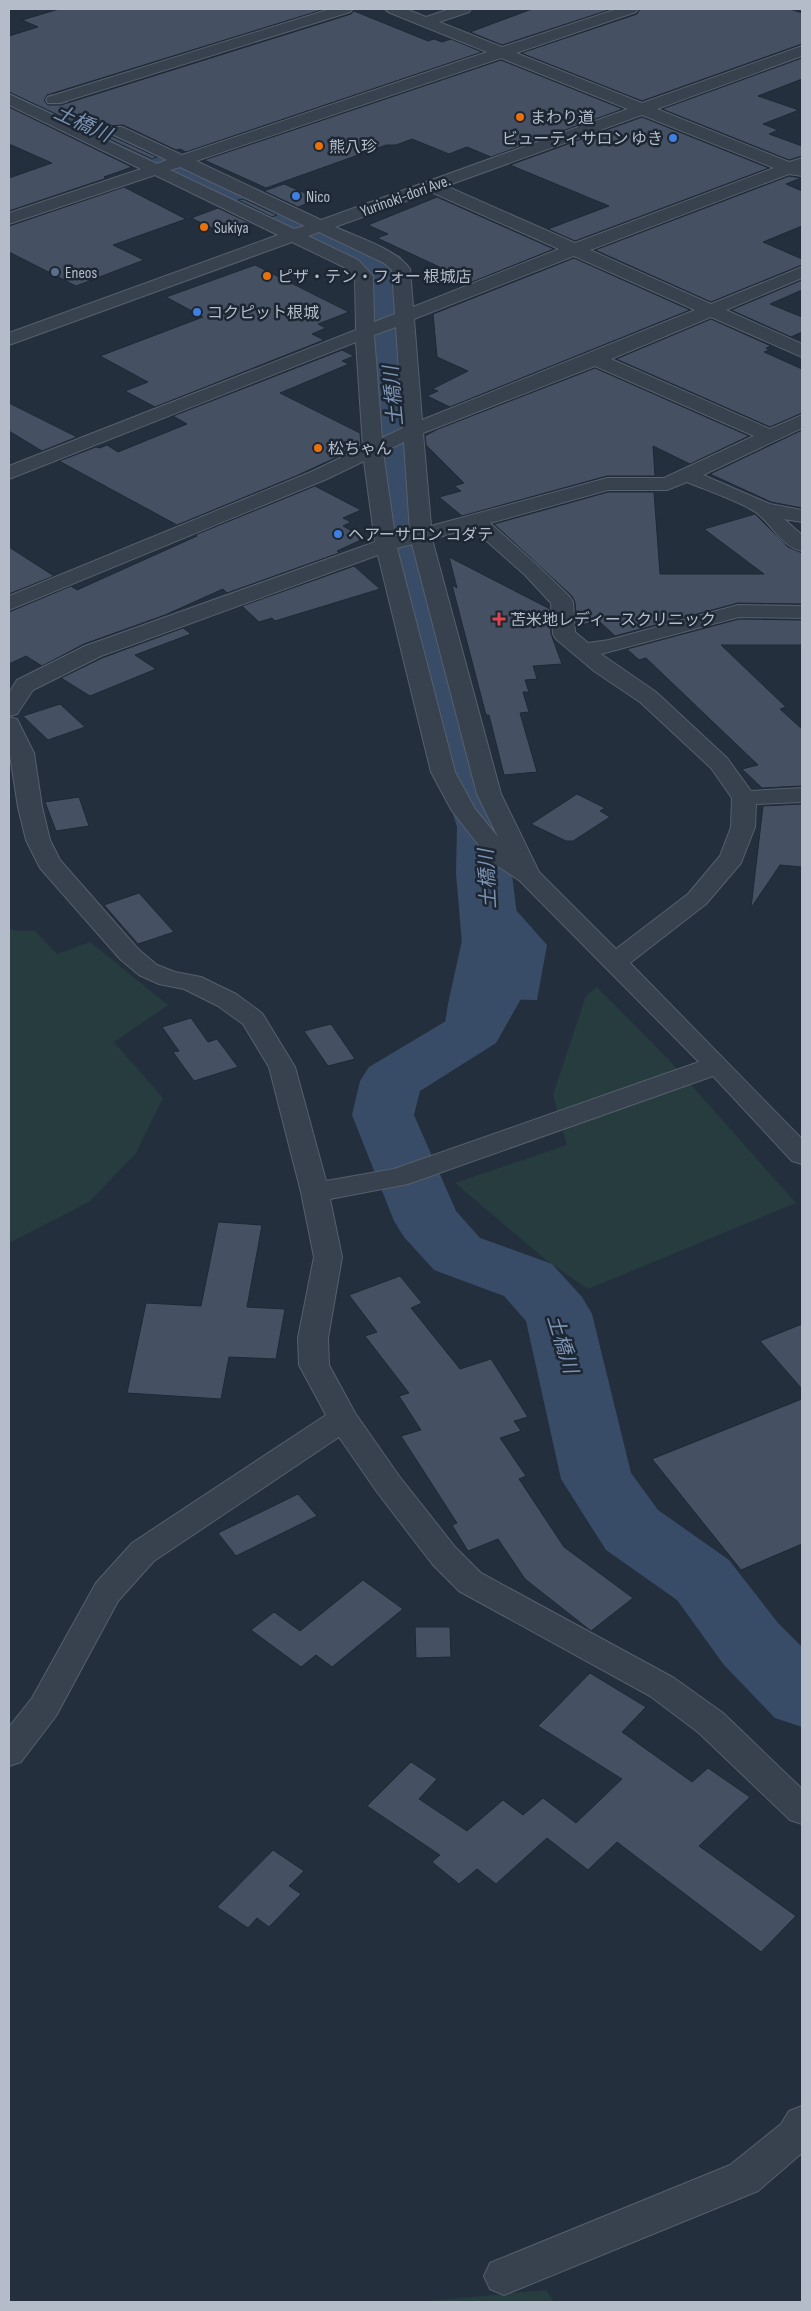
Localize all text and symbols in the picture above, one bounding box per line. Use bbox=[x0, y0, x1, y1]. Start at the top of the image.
water label: 土橋川 bbox=[50, 100, 117, 148]
place label: まわり道 bbox=[530, 109, 594, 128]
marker: まわり道 bbox=[514, 111, 526, 123]
place label: ビューティサロン ゆき bbox=[501, 130, 663, 149]
marker: ビューティサロン ゆき bbox=[667, 132, 679, 144]
place label: 熊八珍 bbox=[329, 138, 377, 157]
marker: 熊八珍 bbox=[313, 140, 325, 152]
street label: Yurinoki-dori Ave. bbox=[358, 171, 453, 221]
place label: Nico bbox=[306, 188, 330, 207]
marker: Nico bbox=[290, 190, 302, 202]
place label: Sukiya bbox=[214, 219, 249, 238]
marker: Sukiya bbox=[198, 221, 210, 233]
place label: Eneos bbox=[65, 264, 98, 283]
marker: Eneos bbox=[49, 266, 61, 278]
place label: ピザ・テン・フォー 根城店 bbox=[277, 268, 472, 287]
marker: ピザ・テン・フォー 根城店 bbox=[261, 270, 273, 282]
place label: コクピット根城 bbox=[207, 304, 319, 323]
marker: コクピット根城 bbox=[191, 306, 203, 318]
water label: 土橋川 bbox=[379, 363, 409, 427]
place label: 松ちゃん bbox=[328, 440, 392, 459]
marker: 松ちゃん bbox=[312, 442, 324, 454]
place label: ヘアーサロン コダテ bbox=[348, 526, 493, 545]
marker: ヘアーサロン コダテ bbox=[332, 528, 344, 540]
place label: 苫米地レディースクリニック bbox=[510, 611, 716, 630]
marker: 苫米地レディースクリニック bbox=[492, 612, 506, 626]
water label: 土橋川 bbox=[474, 846, 502, 910]
water label: 土橋川 bbox=[542, 1312, 583, 1378]

